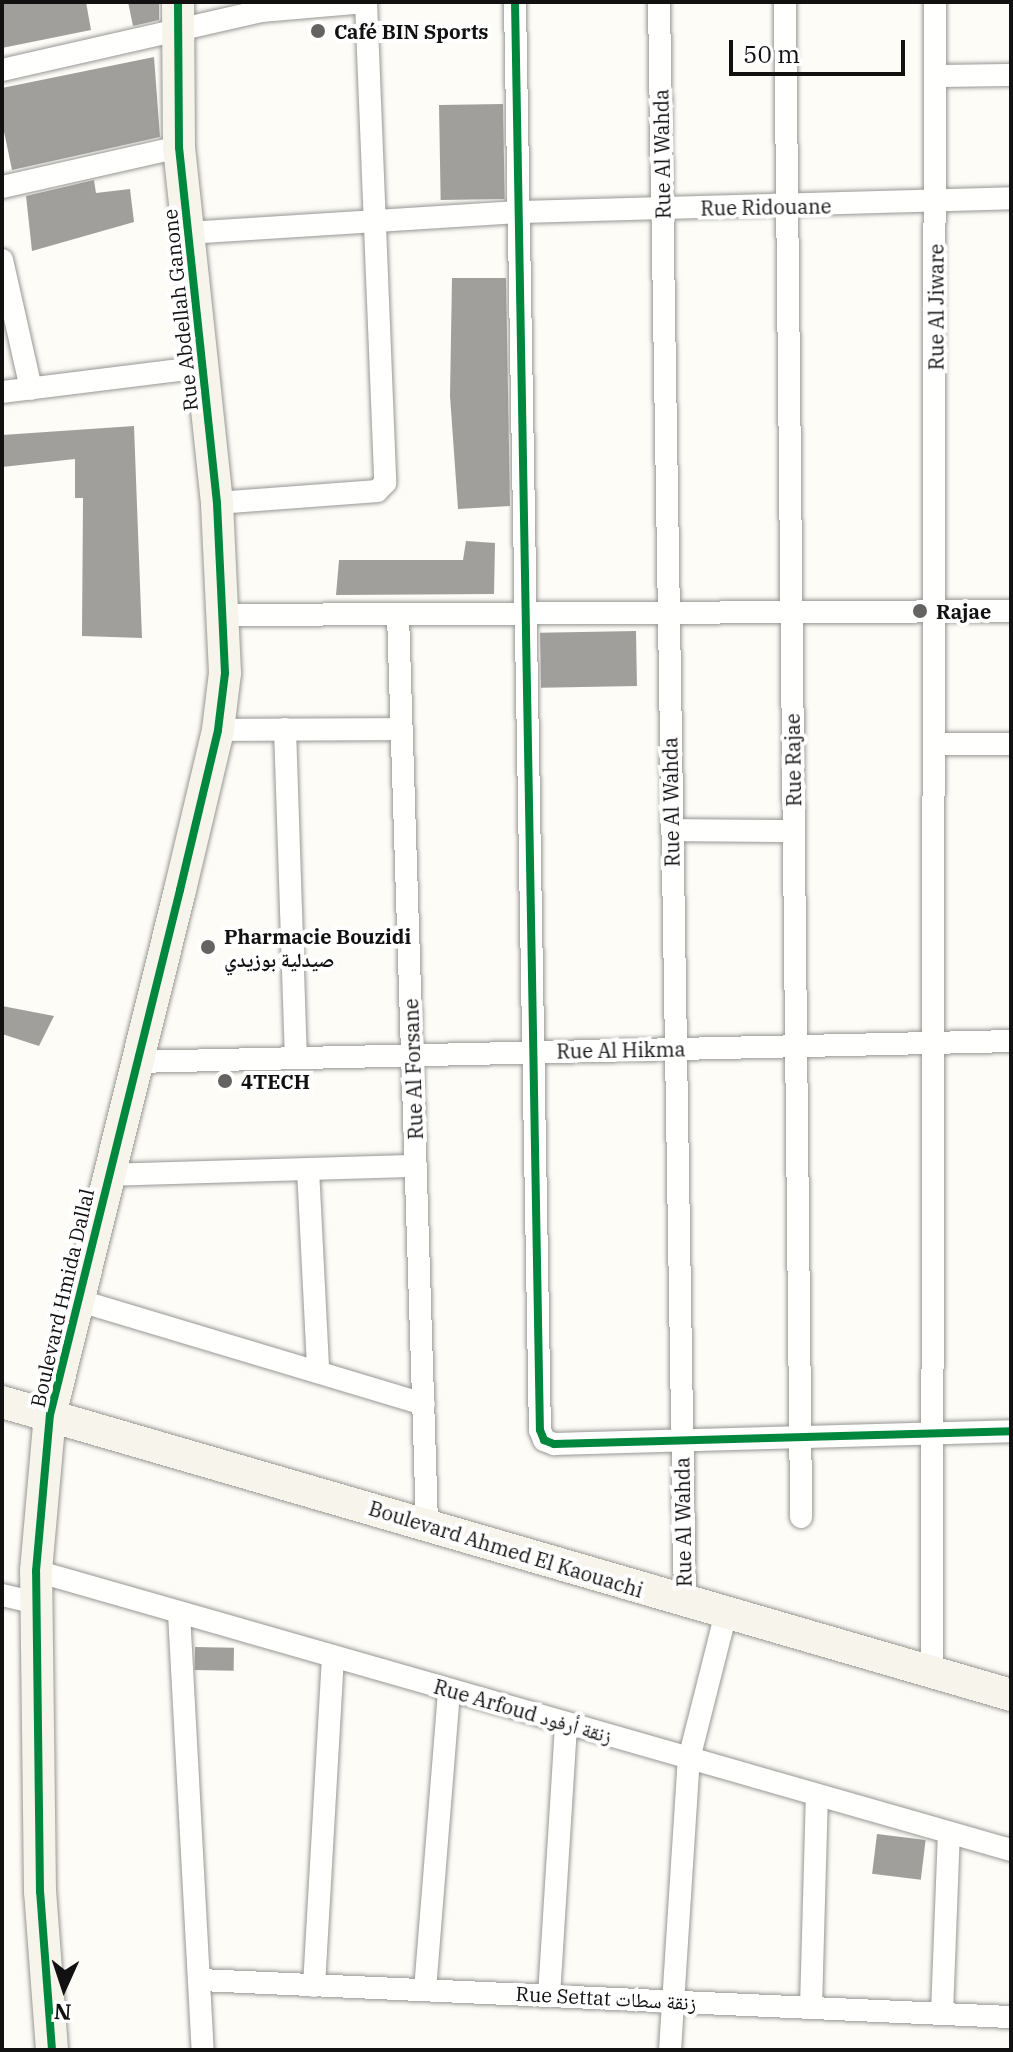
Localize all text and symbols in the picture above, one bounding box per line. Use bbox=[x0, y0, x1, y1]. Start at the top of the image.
place label: Café BIN Sports bbox=[334, 19, 489, 43]
marker: Café BIN Sports bbox=[309, 22, 327, 40]
scale bar bbox=[733, 24, 909, 74]
text: 50 m bbox=[743, 38, 800, 70]
street label: Rue Al Wahda bbox=[649, 89, 675, 219]
street label: Rue Ridouane bbox=[700, 194, 832, 220]
street label: Rue Abdellah Ganone bbox=[157, 208, 203, 412]
street label: Rue Al Jiware bbox=[924, 244, 948, 370]
place label: Rajae bbox=[936, 599, 991, 623]
marker: Rajae bbox=[911, 602, 929, 620]
street label: Rue Rajae bbox=[780, 713, 806, 807]
street label: Rue Al Wahda bbox=[658, 737, 684, 867]
place label: Pharmacie Bouzidi صيدلية بوزيدي bbox=[224, 924, 411, 971]
marker: Pharmacie Bouzidi صيدلية بوزيدي bbox=[199, 938, 217, 956]
street label: Rue Al Forsane bbox=[399, 998, 427, 1140]
street label: Rue Al Hikma bbox=[556, 1037, 686, 1063]
place label: 4TECH bbox=[241, 1069, 310, 1093]
marker: 4TECH bbox=[216, 1072, 234, 1090]
street label: Boulevard Hmida Dallal bbox=[25, 1186, 99, 1410]
street label: Rue Al Wahda bbox=[670, 1457, 696, 1587]
street label: Boulevard Ahmed El Kaouachi bbox=[366, 1496, 646, 1602]
street label: Rue Arfoud زنقة أرفود bbox=[431, 1674, 615, 1748]
north arrow bbox=[24, 1948, 104, 2028]
street label: Rue Settat زنقة سطات bbox=[515, 1981, 697, 2015]
text: N bbox=[53, 1998, 72, 2027]

